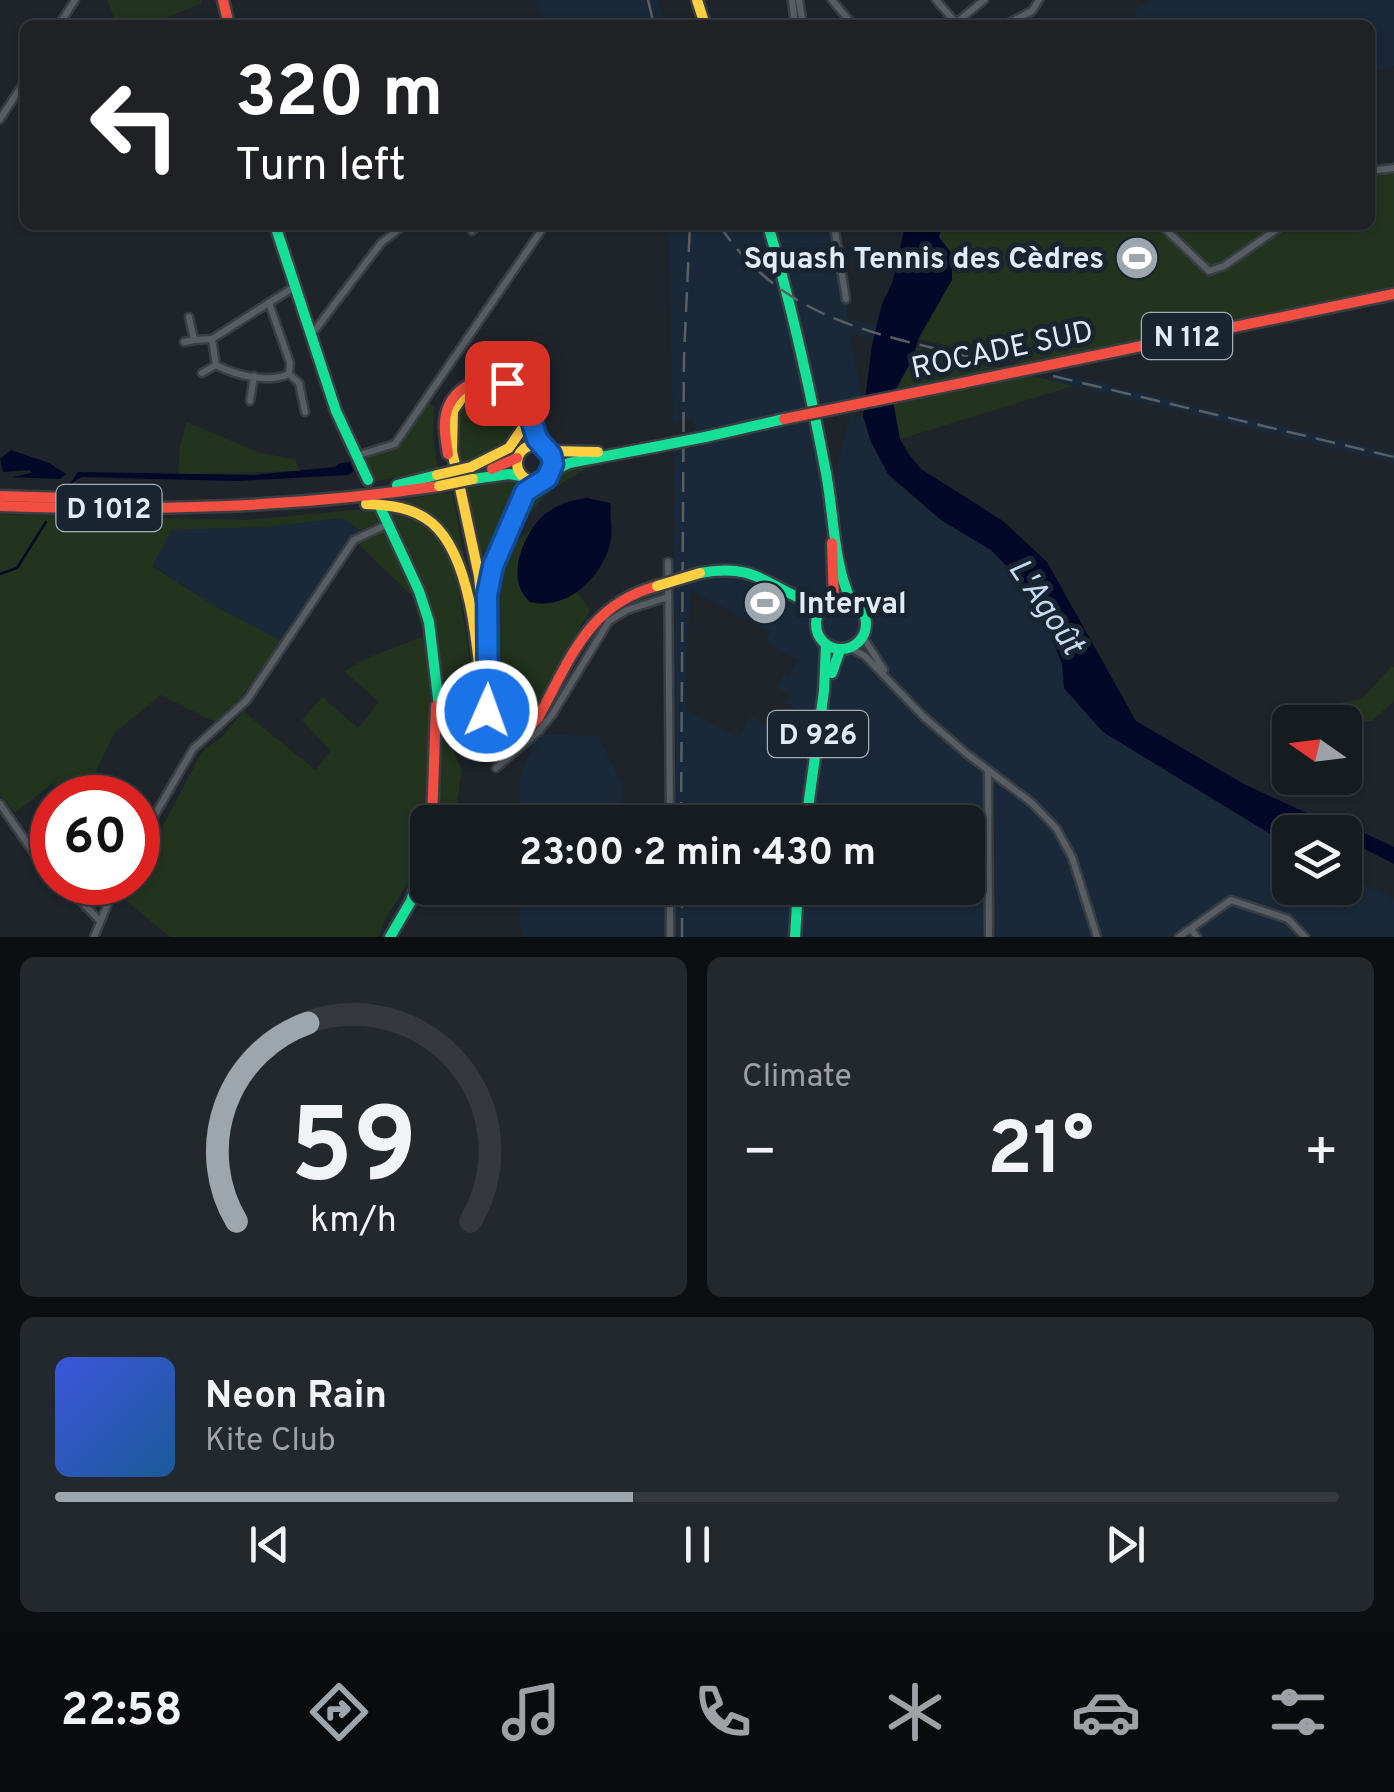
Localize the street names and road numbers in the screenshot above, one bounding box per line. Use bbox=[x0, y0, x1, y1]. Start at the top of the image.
road number: N 112 bbox=[1142, 313, 1232, 359]
street label: ROCADE SUD bbox=[908, 314, 1097, 389]
road number: D 1012 bbox=[56, 485, 162, 531]
road number: D 926 bbox=[768, 711, 868, 757]

